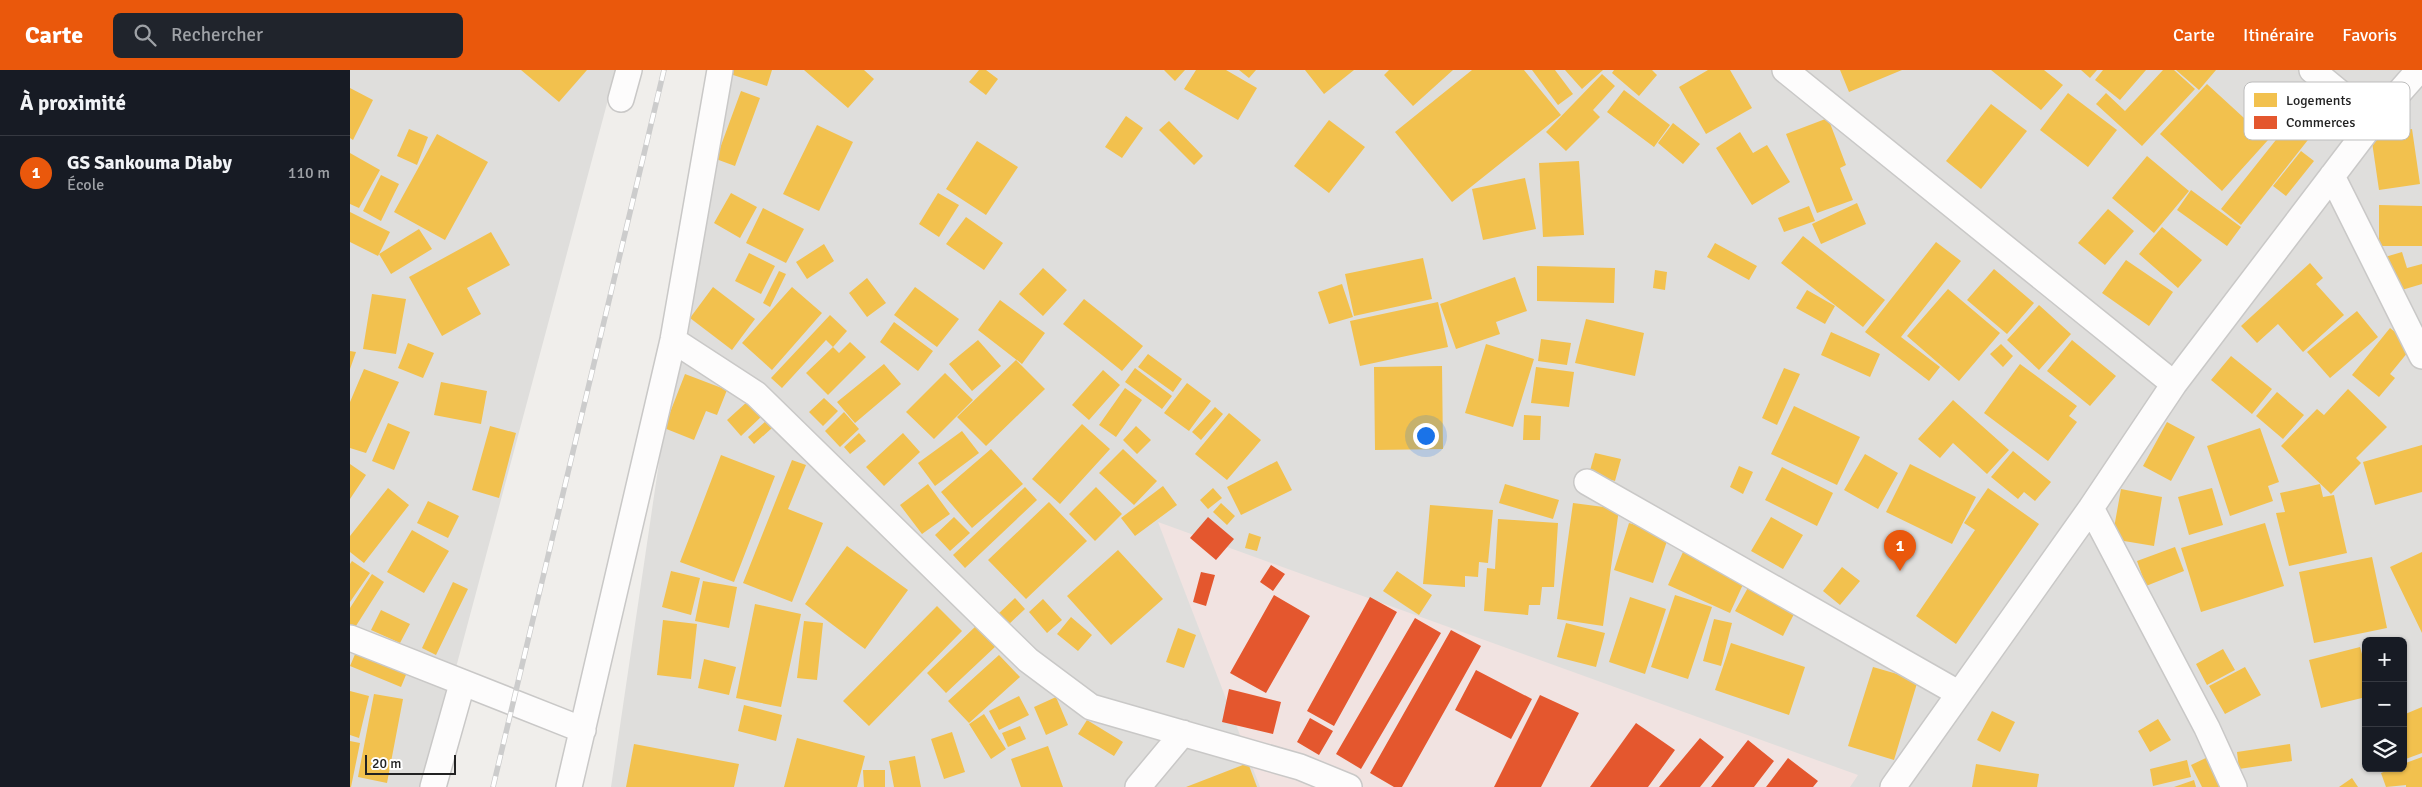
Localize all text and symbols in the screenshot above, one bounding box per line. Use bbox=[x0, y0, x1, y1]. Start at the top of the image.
search box bbox=[113, 13, 463, 58]
text: Carte bbox=[25, 20, 83, 50]
icon: search bbox=[131, 21, 159, 49]
text: Rechercher bbox=[171, 23, 263, 47]
text: Carte bbox=[2173, 24, 2215, 46]
text: Itinéraire bbox=[2243, 24, 2314, 46]
text: Favoris bbox=[2342, 24, 2397, 46]
legend bbox=[2244, 82, 2410, 140]
text: À proximité bbox=[20, 90, 126, 116]
text: Logements bbox=[2286, 92, 2351, 109]
text: Commerces bbox=[2286, 114, 2356, 131]
text: GS Sankouma Diaby bbox=[67, 151, 232, 175]
text: 1 bbox=[32, 163, 40, 183]
text: 110 m bbox=[288, 163, 330, 183]
text: École bbox=[67, 175, 104, 195]
your location bbox=[1413, 423, 1439, 449]
pin: 1 bbox=[1884, 530, 1916, 571]
map controls bbox=[2362, 637, 2407, 772]
button: + bbox=[2362, 637, 2407, 682]
button: − bbox=[2362, 682, 2407, 727]
button: layers bbox=[2362, 727, 2407, 772]
scale bar bbox=[365, 752, 456, 775]
text: 20 m bbox=[372, 755, 401, 772]

